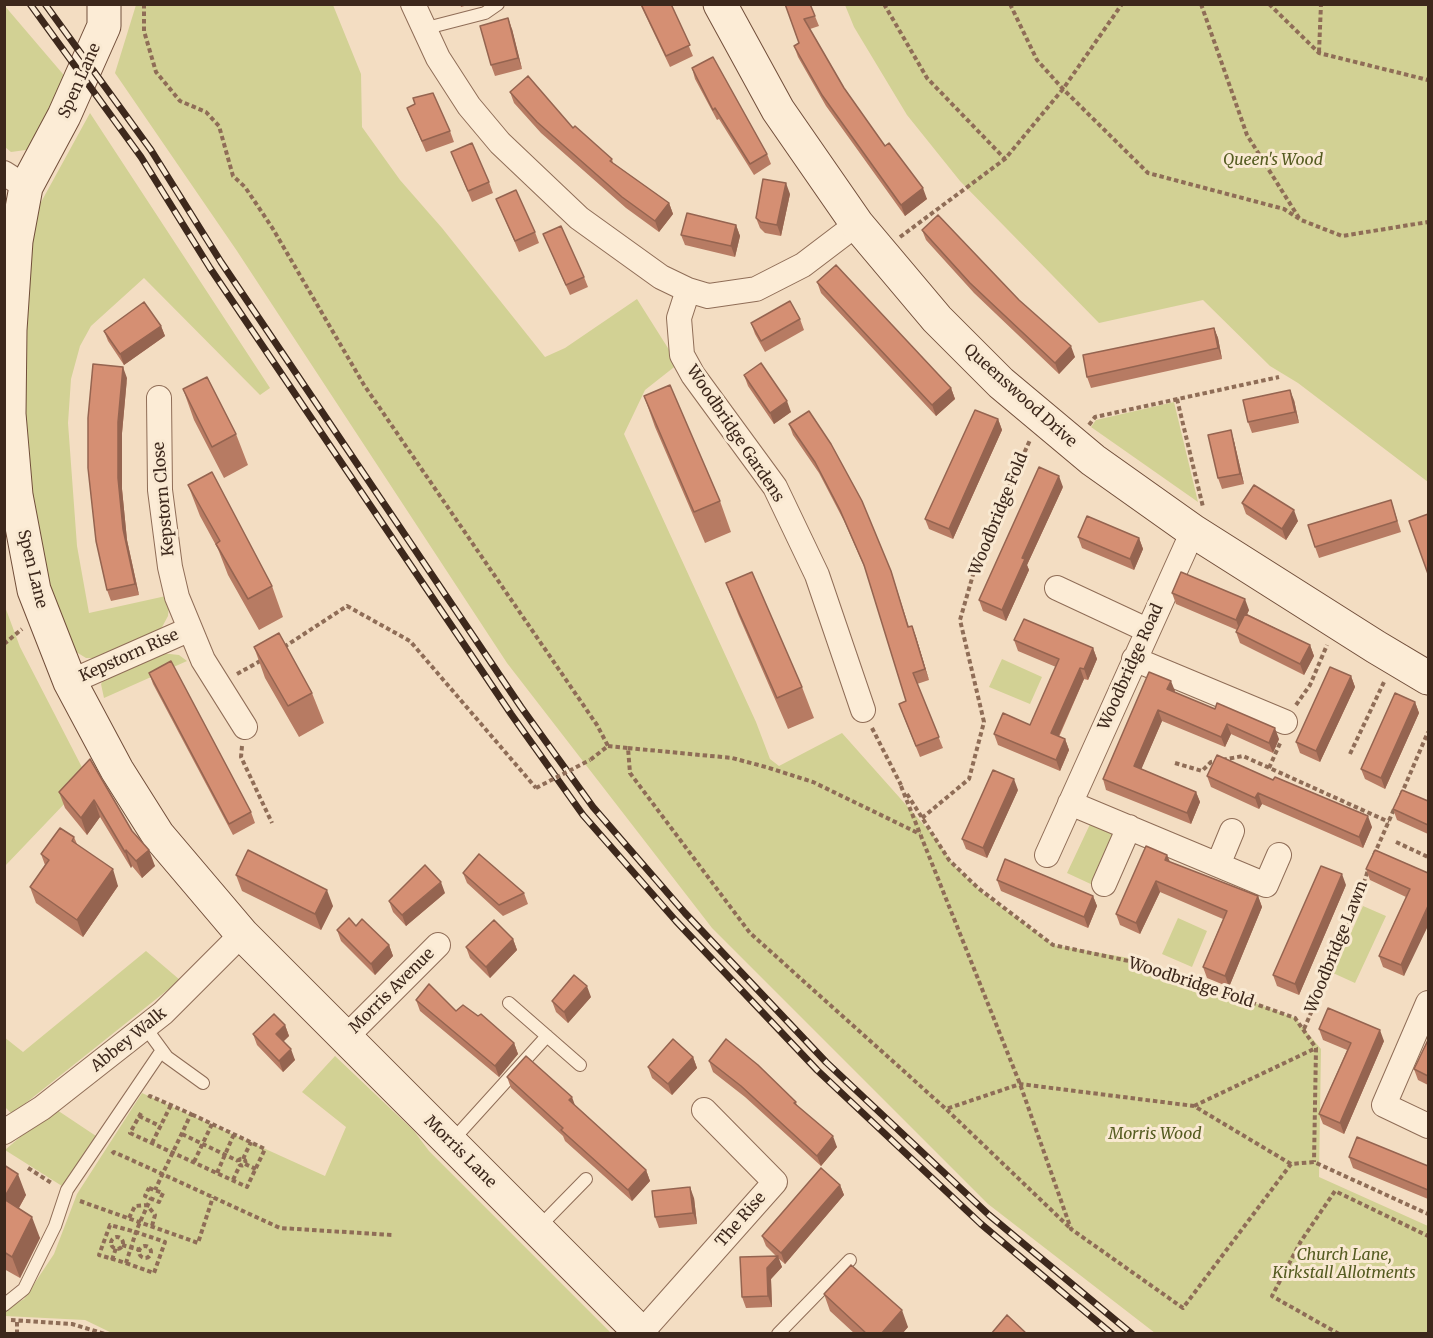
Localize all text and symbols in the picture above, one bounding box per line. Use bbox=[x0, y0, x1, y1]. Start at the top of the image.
street label: Spen Lane bbox=[55, 40, 105, 122]
park label: Queen's Wood bbox=[1223, 150, 1323, 170]
street label: Queenswood Drive bbox=[960, 340, 1080, 452]
street label: Woodbridge Gardens bbox=[682, 362, 788, 506]
street label: Kepstorn Close bbox=[149, 441, 179, 557]
street label: Woodbridge Fold bbox=[966, 450, 1032, 578]
street label: Spen Lane bbox=[13, 528, 51, 610]
street label: Woodbridge Road bbox=[1095, 601, 1167, 733]
street label: Kepstorn Rise bbox=[76, 626, 182, 686]
street label: Woodbridge Lawn bbox=[1302, 878, 1372, 1016]
street label: Morris Avenue bbox=[345, 944, 439, 1038]
street label: Woodbridge Fold bbox=[1126, 954, 1256, 1012]
street label: Abbey Walk bbox=[87, 1004, 171, 1076]
street label: Morris Lane bbox=[420, 1112, 500, 1192]
park label: Morris Wood bbox=[1108, 1124, 1202, 1144]
street label: The Rise bbox=[712, 1189, 770, 1251]
park label: Church Lane, Kirkstall Allotments bbox=[1272, 1245, 1416, 1283]

